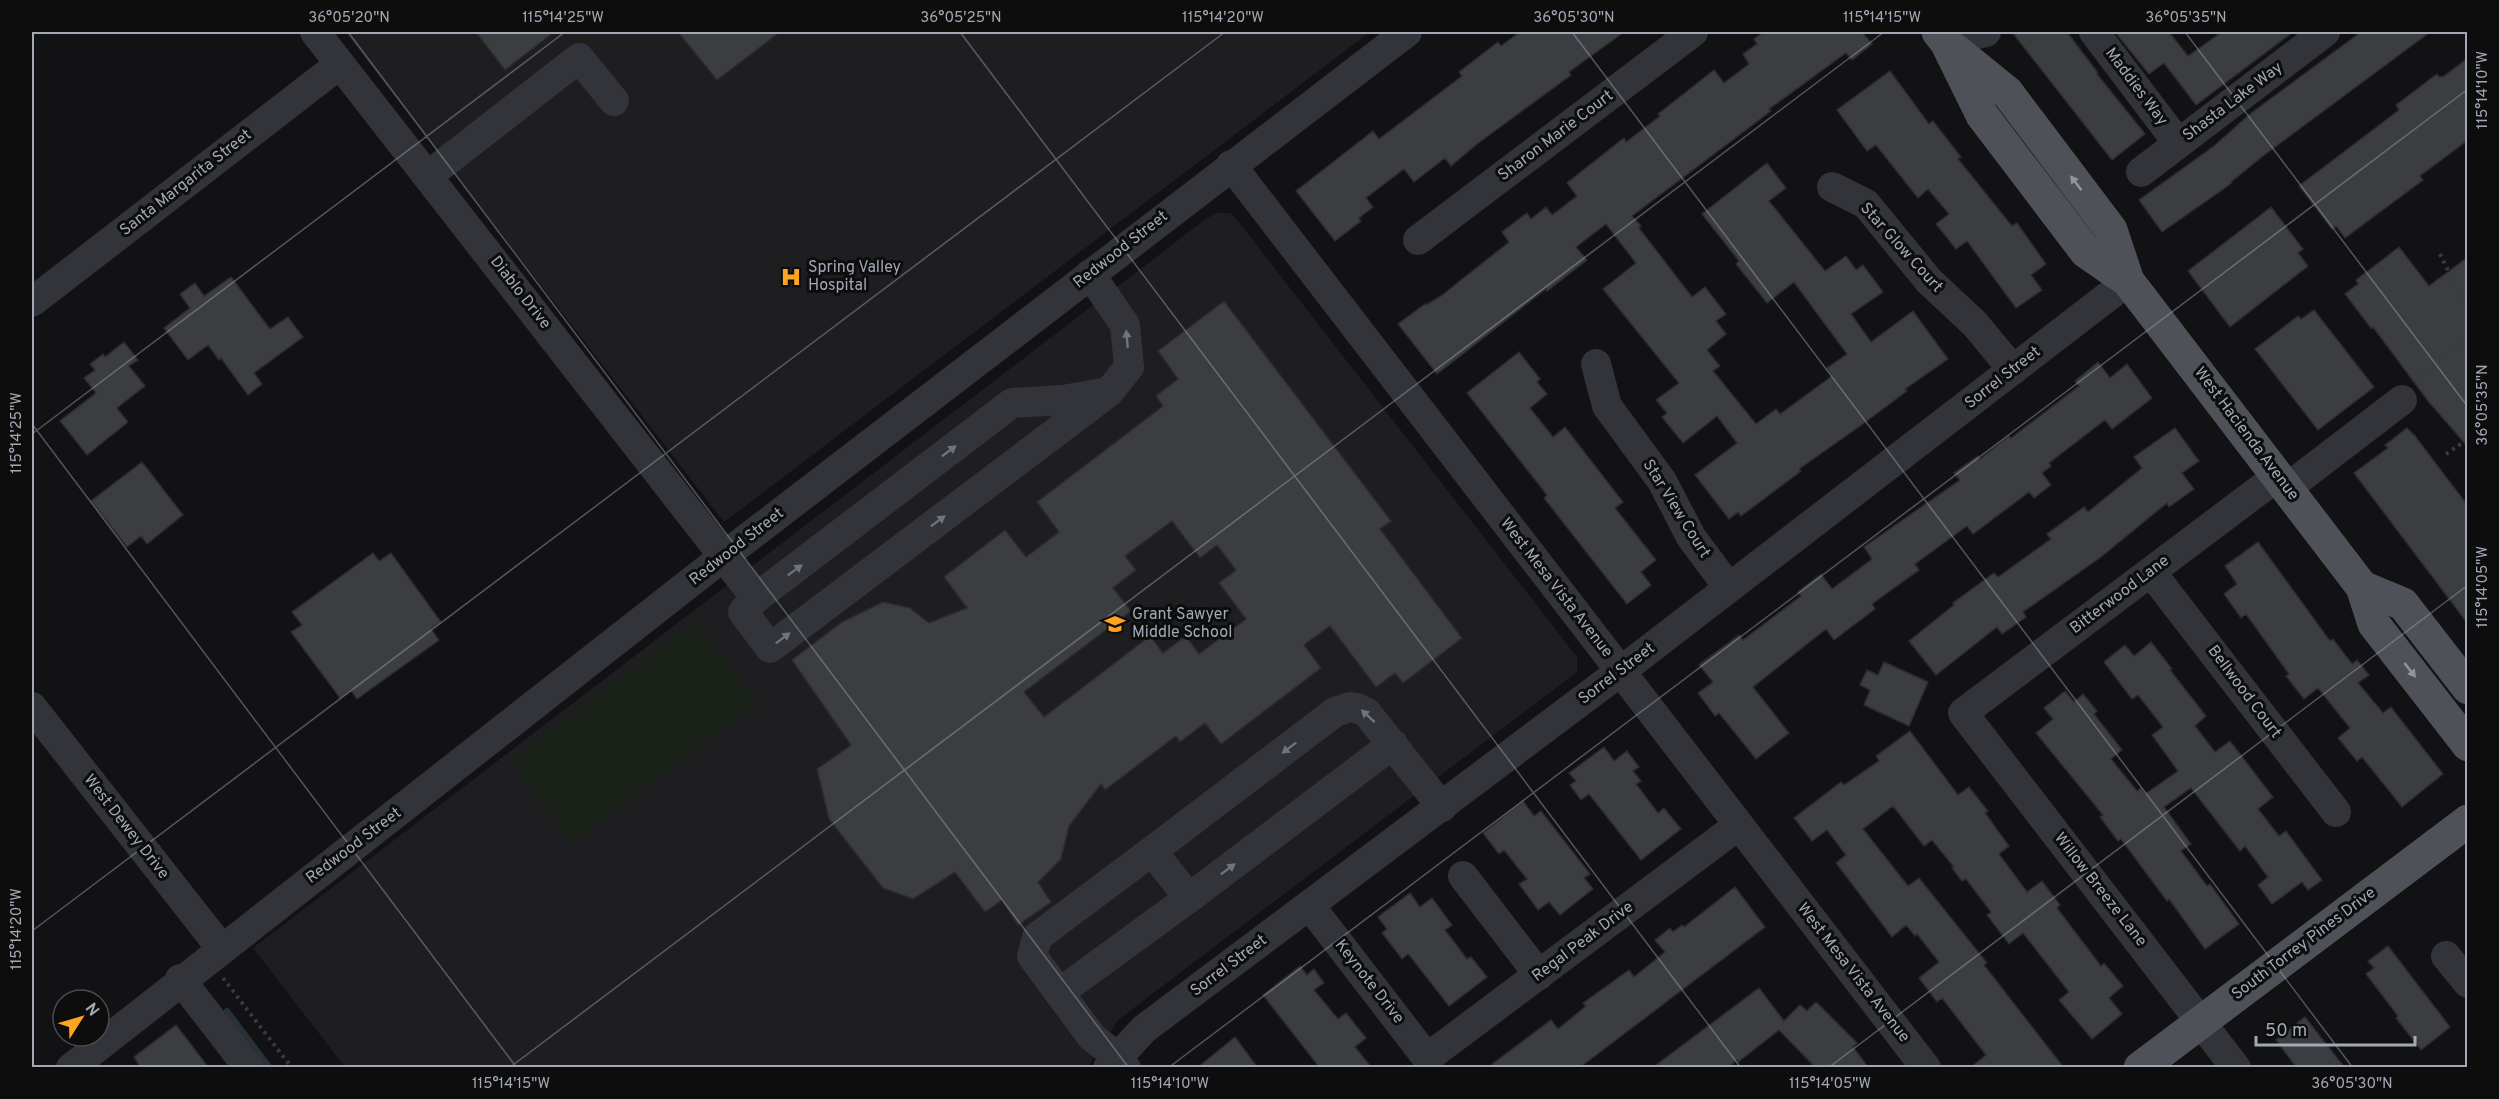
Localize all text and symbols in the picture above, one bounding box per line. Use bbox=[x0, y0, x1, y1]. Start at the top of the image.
text: 36°05'20"N bbox=[308, 9, 390, 28]
text: 115°14'25"W bbox=[522, 9, 604, 28]
text: 36°05'25"N bbox=[920, 9, 1002, 28]
text: 115°14'20"W bbox=[1182, 9, 1264, 28]
text: 36°05'30"N bbox=[1533, 9, 1615, 28]
text: 115°14'15"W bbox=[1843, 9, 1921, 28]
text: 36°05'35"N bbox=[2145, 9, 2227, 28]
street label: Maddies Way bbox=[2100, 44, 2172, 130]
text: 115°14'10"W bbox=[2474, 51, 2493, 129]
street label: Shasta Lake Way bbox=[2179, 58, 2287, 146]
street label: Sharon Marie Court bbox=[1494, 86, 1618, 186]
street label: Santa Margarita Street bbox=[116, 125, 256, 241]
one-way arrow bbox=[2070, 176, 2082, 191]
street label: Star Glow Court bbox=[1855, 199, 1947, 297]
street label: Redwood Street bbox=[1070, 207, 1172, 293]
street label: Diablo Drive bbox=[485, 252, 555, 334]
place label: Spring Valley Hospital bbox=[808, 258, 901, 296]
hospital icon: Spring Valley Hospital bbox=[779, 265, 803, 289]
one-way arrow bbox=[1122, 329, 1132, 348]
street label: Sorrel Street bbox=[1961, 342, 2045, 414]
street label: West Hacienda Avenue bbox=[2189, 363, 2303, 505]
text: 36°05'35"N bbox=[2474, 364, 2493, 446]
text: 115°14'25"W bbox=[8, 392, 27, 474]
one-way arrow bbox=[942, 446, 957, 458]
street label: Star View Court bbox=[1638, 456, 1714, 562]
street label: Redwood Street bbox=[686, 504, 788, 590]
street label: West Mesa Vista Avenue bbox=[1495, 514, 1617, 662]
one-way arrow bbox=[931, 515, 946, 527]
text: 115°14'05"W bbox=[2474, 546, 2493, 628]
street label: Bitterwood Lane bbox=[2066, 551, 2174, 639]
one-way arrow bbox=[786, 564, 802, 576]
place label: Grant Sawyer Middle School bbox=[1132, 605, 1232, 643]
school or university icon: Grant Sawyer Middle School bbox=[1103, 612, 1127, 636]
one-way arrow bbox=[774, 632, 790, 644]
street label: Sorrel Street bbox=[1575, 639, 1659, 709]
street label: Bellwood Court bbox=[2203, 642, 2285, 742]
one-way arrow bbox=[2403, 663, 2415, 678]
one-way arrow bbox=[1361, 709, 1376, 723]
one-way arrow bbox=[1281, 741, 1297, 754]
street label: West Dewey Drive bbox=[79, 771, 173, 883]
street label: Redwood Street bbox=[302, 804, 406, 888]
street label: Willow Breeze Lane bbox=[2049, 829, 2151, 951]
one-way arrow bbox=[1220, 864, 1235, 876]
street label: South Torrey Pines Drive bbox=[2228, 883, 2380, 1005]
text: 115°14'20"W bbox=[8, 888, 27, 970]
street label: Regal Peak Drive bbox=[1528, 897, 1638, 987]
street label: West Mesa Vista Avenue bbox=[1792, 899, 1914, 1047]
street label: Sorrel Street bbox=[1187, 931, 1271, 1001]
street label: Keynote Drive bbox=[1330, 936, 1408, 1028]
north arrow bbox=[51, 988, 111, 1048]
text: N bbox=[80, 1000, 103, 1021]
scale bar bbox=[2256, 1009, 2415, 1047]
text: 50 m bbox=[2265, 1020, 2307, 1043]
text: 115°14'15"W bbox=[472, 1075, 550, 1094]
text: 115°14'10"W bbox=[1131, 1075, 1209, 1094]
text: 115°14'05"W bbox=[1789, 1075, 1871, 1094]
text: 36°05'30"N bbox=[2311, 1075, 2393, 1094]

